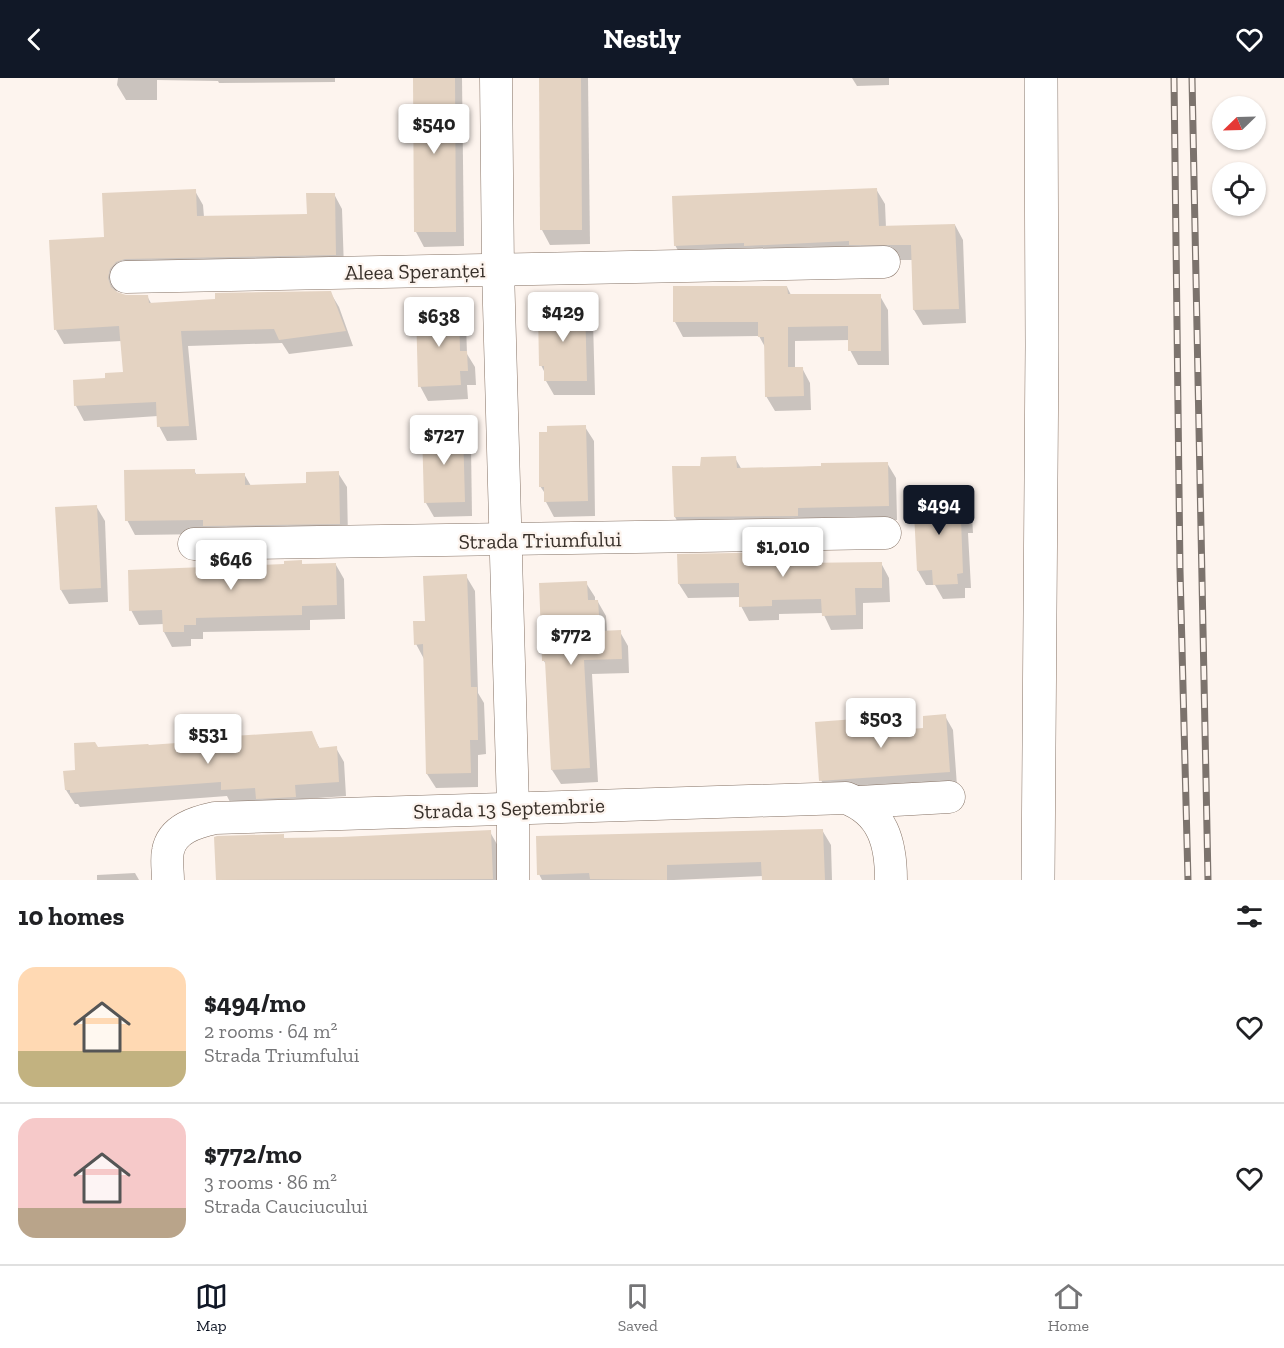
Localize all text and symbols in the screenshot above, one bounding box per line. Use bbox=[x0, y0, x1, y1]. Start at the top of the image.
icon: back bbox=[18, 23, 51, 56]
text: Nestly bbox=[603, 23, 681, 55]
icon: heart bbox=[1233, 23, 1266, 56]
north arrow bbox=[1212, 96, 1266, 150]
map controls bbox=[1212, 96, 1266, 216]
pin: $540 bbox=[398, 104, 470, 155]
text: $540 bbox=[412, 111, 456, 135]
button: locate bbox=[1212, 162, 1266, 216]
street label: Aleea Speranței bbox=[344, 257, 486, 285]
pin: $429 bbox=[527, 292, 599, 343]
pin: $638 bbox=[403, 297, 475, 348]
text: $429 bbox=[542, 299, 584, 323]
text: $638 bbox=[418, 304, 460, 328]
pin: $727 bbox=[408, 415, 480, 466]
text: $727 bbox=[424, 422, 464, 446]
pin: $494 bbox=[903, 485, 975, 536]
text: $494 bbox=[917, 492, 961, 516]
street label: Strada Triumfului bbox=[458, 526, 622, 554]
pin: $1,010 bbox=[734, 527, 832, 578]
text: $1,010 bbox=[756, 534, 810, 558]
pin: $646 bbox=[195, 540, 267, 591]
text: $646 bbox=[210, 547, 252, 571]
pin: $772 bbox=[535, 615, 607, 666]
text: $772 bbox=[551, 622, 591, 646]
pin: $503 bbox=[845, 698, 917, 749]
text: $503 bbox=[860, 705, 902, 729]
pin: $531 bbox=[172, 714, 244, 765]
text: $531 bbox=[189, 721, 228, 745]
street label: Strada 13 Septembrie bbox=[413, 792, 605, 824]
text: 10 homes bbox=[18, 900, 124, 932]
icon: filters bbox=[1233, 900, 1266, 933]
text: $494/mo bbox=[204, 987, 306, 1019]
icon: home bbox=[66, 991, 138, 1063]
icon: heart bbox=[1233, 1011, 1266, 1044]
text: 2 rooms · 64 m² bbox=[204, 1019, 337, 1043]
text: Strada Triumfului bbox=[204, 1043, 359, 1067]
text: $772/mo bbox=[204, 1138, 302, 1170]
icon: home bbox=[66, 1142, 138, 1214]
icon: heart bbox=[1233, 1162, 1266, 1195]
text: 3 rooms · 86 m² bbox=[204, 1170, 337, 1194]
text: Strada Cauciucului bbox=[204, 1194, 368, 1218]
tab: Map bbox=[195, 1280, 228, 1335]
tab: Saved bbox=[618, 1280, 658, 1335]
tab: Home bbox=[1048, 1280, 1089, 1335]

